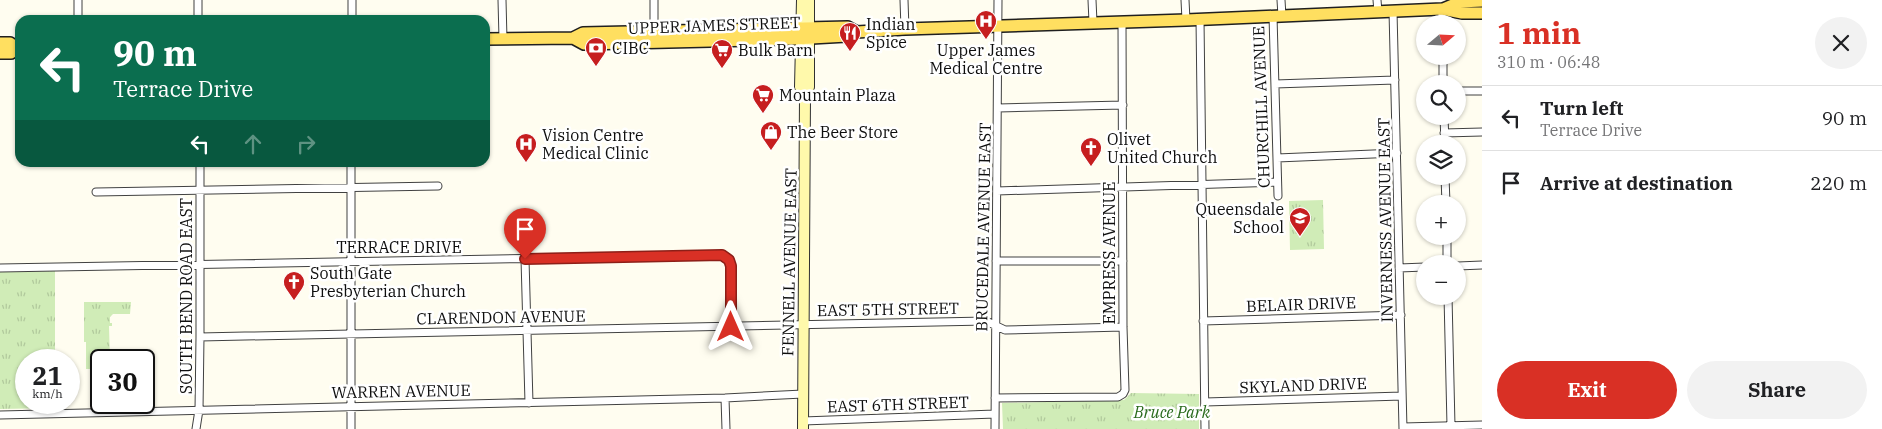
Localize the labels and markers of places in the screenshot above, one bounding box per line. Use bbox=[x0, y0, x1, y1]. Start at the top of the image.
hospital icon: Upper James Medical Centre bbox=[974, 9, 998, 40]
place label: Indian Spice bbox=[866, 14, 916, 52]
restaurant icon: Indian Spice bbox=[838, 21, 862, 52]
bank icon: CIBC bbox=[584, 36, 608, 67]
place label: CIBC bbox=[612, 38, 649, 58]
supermarket icon: Bulk Barn bbox=[710, 38, 734, 69]
place label: Bulk Barn bbox=[738, 40, 813, 60]
place label: Upper James Medical Centre bbox=[929, 40, 1043, 78]
supermarket icon: Mountain Plaza bbox=[751, 83, 775, 114]
place label: Mountain Plaza bbox=[779, 85, 896, 105]
shop icon: The Beer Store bbox=[759, 120, 783, 151]
place label: The Beer Store bbox=[787, 122, 898, 142]
place label: Vision Centre Medical Clinic bbox=[542, 125, 649, 163]
place label: Olivet United Church bbox=[1107, 129, 1217, 167]
hospital icon: Vision Centre Medical Clinic bbox=[514, 132, 538, 163]
church icon: Olivet United Church bbox=[1079, 136, 1103, 167]
place label: Queensdale School bbox=[1196, 199, 1284, 237]
school or university icon: Queensdale School bbox=[1288, 206, 1312, 237]
pin bbox=[504, 208, 546, 259]
place label: South Gate Presbyterian Church bbox=[310, 263, 466, 301]
church icon: South Gate Presbyterian Church bbox=[282, 270, 306, 301]

